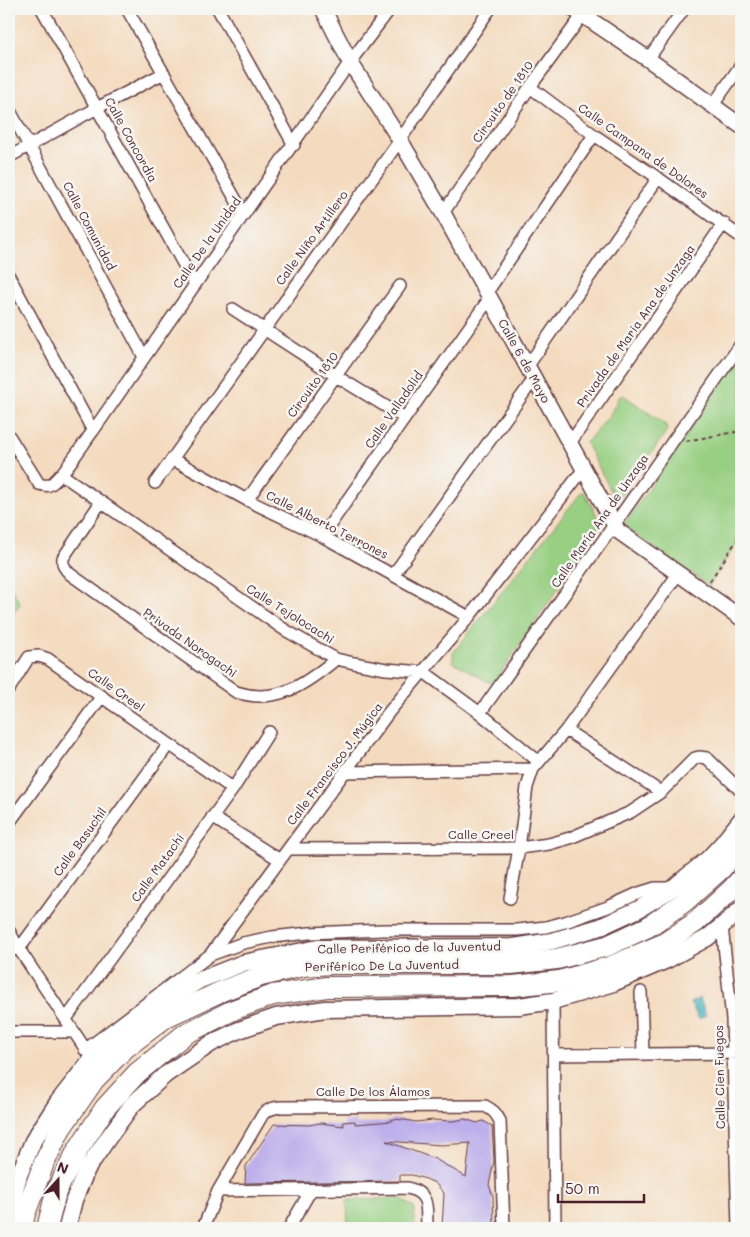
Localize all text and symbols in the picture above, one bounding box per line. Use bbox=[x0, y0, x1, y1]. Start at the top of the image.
street label: Circuito de 1810 bbox=[468, 57, 537, 145]
street label: Calle Concordia bbox=[102, 94, 162, 185]
street label: Calle Campana de Dolores bbox=[575, 99, 712, 201]
street label: Calle Comunidad bbox=[60, 178, 120, 273]
street label: Calle Niño Artillero bbox=[271, 187, 351, 288]
street label: Calle De la Unidad bbox=[169, 193, 244, 291]
street label: Privada de María Ana de Unzaga bbox=[573, 241, 698, 410]
street label: Calle 6 de Mayo bbox=[495, 316, 555, 405]
street label: Circuito 1810 bbox=[283, 348, 342, 420]
street label: Calle Valladolid bbox=[361, 367, 426, 451]
street label: Calle María Ana de Unzaga bbox=[547, 450, 652, 590]
street label: Calle Alberto Terrones bbox=[264, 486, 391, 562]
street label: Calle Tejolocachi bbox=[244, 580, 337, 647]
street label: Privada Norogachi bbox=[141, 604, 241, 681]
street label: Calle Creel bbox=[85, 664, 148, 715]
street label: Calle Francisco J. Múgica bbox=[283, 699, 386, 828]
street label: Calle Basuchil bbox=[49, 804, 110, 879]
street label: Calle Creel bbox=[448, 826, 514, 842]
street label: Calle Matachí bbox=[127, 830, 188, 905]
street label: Calle Periférico de la Juventud bbox=[317, 937, 501, 957]
street label: Periférico De La Juventud bbox=[305, 956, 459, 974]
street label: Calle Cien Fuegos bbox=[710, 1025, 728, 1129]
street label: Calle De los Álamos bbox=[316, 1083, 430, 1099]
north arrow bbox=[32, 1154, 82, 1204]
text: N bbox=[54, 1157, 71, 1178]
scale bar bbox=[558, 1172, 644, 1204]
text: 50 m bbox=[565, 1178, 600, 1198]

